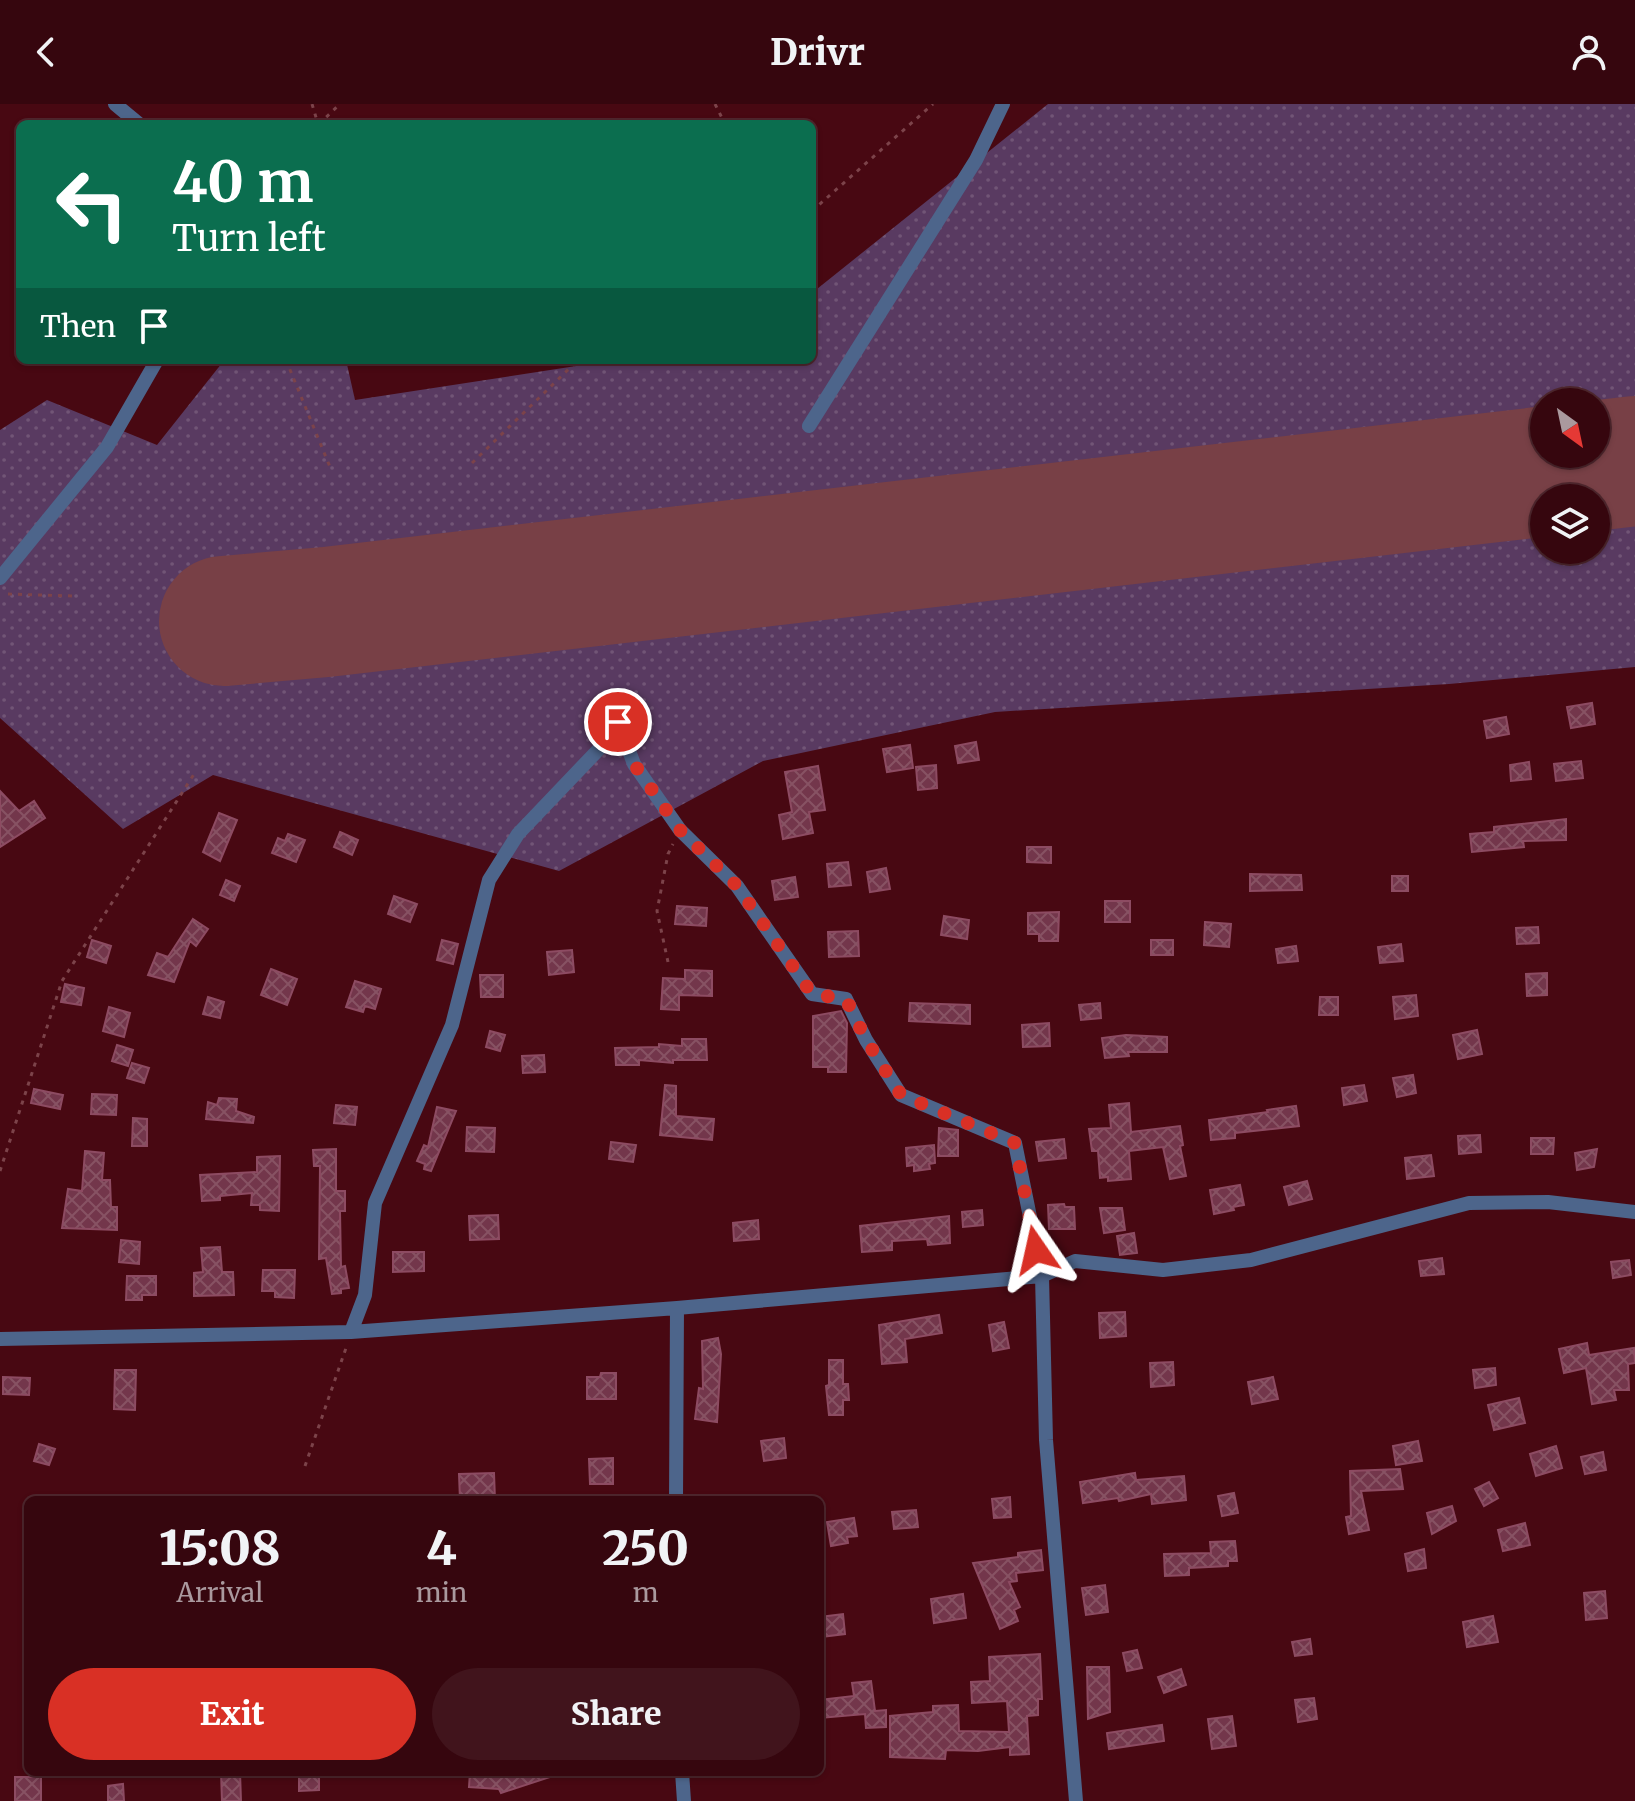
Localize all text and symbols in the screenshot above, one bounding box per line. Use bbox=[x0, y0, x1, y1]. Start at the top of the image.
icon: back bbox=[24, 30, 68, 74]
text: Drivr bbox=[770, 30, 865, 75]
icon: person bbox=[1567, 30, 1611, 74]
text: 40 m bbox=[172, 147, 314, 217]
icon: left bbox=[40, 152, 144, 256]
text: Turn left bbox=[172, 216, 326, 261]
icon: arrive bbox=[132, 304, 176, 348]
text: Then bbox=[40, 307, 116, 345]
north arrow bbox=[1530, 388, 1610, 468]
map controls bbox=[1530, 388, 1610, 564]
button: layers bbox=[1530, 484, 1610, 564]
pin bbox=[584, 688, 652, 756]
icon: arrive bbox=[596, 700, 640, 744]
position arrow bbox=[994, 1208, 1078, 1292]
text: 15:08 bbox=[159, 1518, 281, 1578]
text: 4 bbox=[426, 1518, 457, 1578]
text: 250 bbox=[602, 1518, 689, 1578]
text: Arrival bbox=[176, 1576, 263, 1609]
text: min bbox=[416, 1576, 467, 1609]
text: m bbox=[633, 1576, 659, 1609]
button: Exit bbox=[48, 1668, 416, 1760]
button: Share bbox=[432, 1668, 800, 1760]

